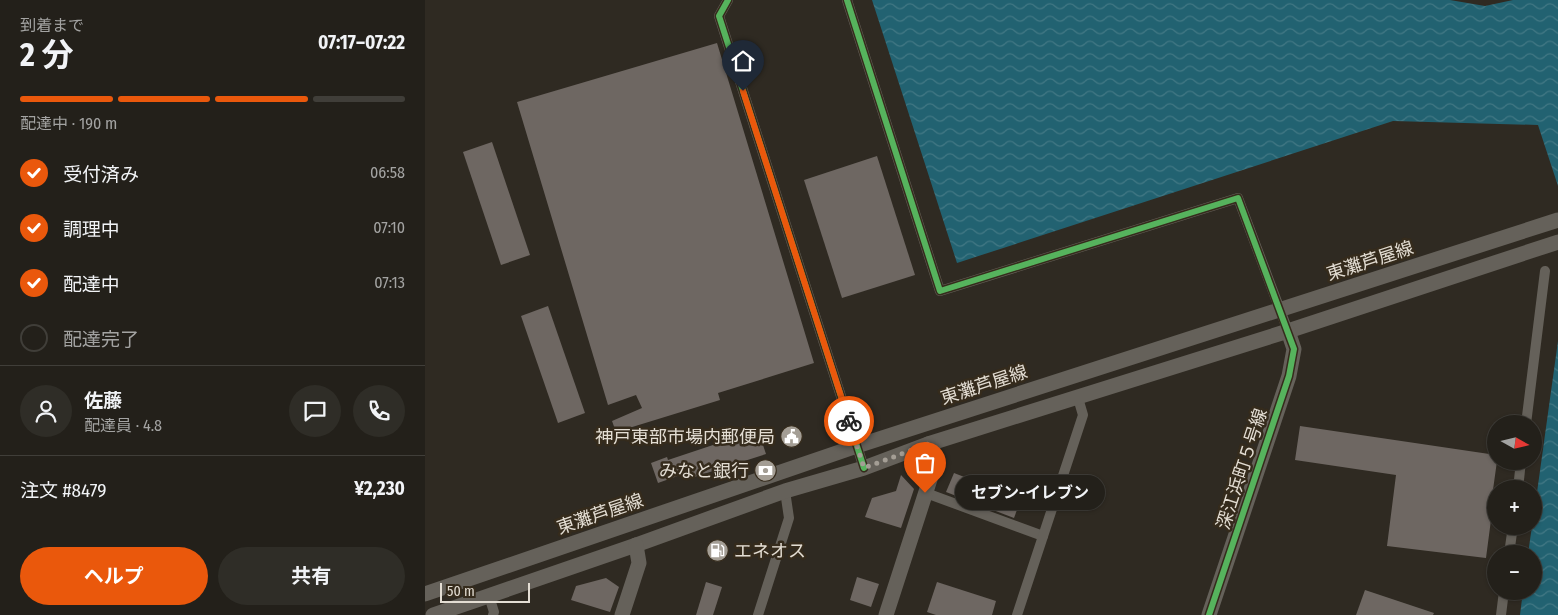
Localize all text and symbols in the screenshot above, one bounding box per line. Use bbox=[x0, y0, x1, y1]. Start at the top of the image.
text: 到着まで bbox=[20, 16, 84, 35]
text: 07:17–07:22 bbox=[318, 31, 405, 54]
text: 2 分 bbox=[20, 36, 73, 74]
pin bbox=[722, 40, 764, 91]
icon: home bbox=[729, 47, 757, 75]
text: 配達中 · 190 m bbox=[20, 114, 117, 133]
icon: check bbox=[20, 159, 48, 187]
text: 受付済み bbox=[63, 163, 139, 186]
text: 06:58 bbox=[370, 163, 405, 182]
icon: check bbox=[20, 214, 48, 242]
text: 調理中 bbox=[63, 218, 120, 241]
text: 07:10 bbox=[373, 218, 405, 237]
street label: 東灘芦屋線 bbox=[1324, 237, 1416, 285]
icon: check bbox=[20, 269, 48, 297]
text: 配達中 bbox=[63, 273, 120, 296]
text: 07:13 bbox=[374, 273, 405, 292]
text: 配達完了 bbox=[63, 328, 139, 351]
street label: 東灘芦屋線 bbox=[938, 361, 1030, 409]
button: person bbox=[20, 385, 72, 437]
button: chat bbox=[289, 385, 341, 437]
button: phone bbox=[353, 385, 405, 437]
text: 佐藤 bbox=[84, 389, 122, 412]
courier bbox=[824, 396, 874, 446]
street label: 深江浜町５号線 bbox=[1212, 406, 1272, 532]
icon: bike bbox=[835, 407, 863, 435]
north arrow bbox=[1487, 415, 1543, 470]
map controls bbox=[1487, 415, 1542, 600]
text: 配達員 · 4.8 bbox=[84, 416, 162, 435]
public building icon: 神戸東部市場内郵便局 bbox=[779, 425, 803, 449]
place label: 神戸東部市場内郵便局 bbox=[595, 426, 775, 448]
pin bbox=[904, 442, 946, 493]
icon: bag bbox=[911, 449, 939, 477]
bank icon: みなと銀行 bbox=[753, 459, 777, 483]
place label: みなと銀行 bbox=[659, 460, 749, 482]
callout: セブン-イレブン bbox=[955, 476, 1105, 510]
text: ¥2,230 bbox=[354, 477, 405, 500]
text: 注文 #8479 bbox=[20, 479, 106, 502]
button: + bbox=[1487, 480, 1542, 535]
text: セブン-イレブン bbox=[971, 483, 1089, 502]
street label: 東灘芦屋線 bbox=[554, 489, 646, 539]
fuel station icon: エネオス bbox=[706, 539, 730, 563]
place label: エネオス bbox=[734, 540, 806, 562]
button: − bbox=[1487, 545, 1542, 600]
button: ヘルプ bbox=[20, 547, 208, 605]
button: 共有 bbox=[218, 547, 405, 605]
scale bar bbox=[440, 580, 530, 603]
text: 50 m bbox=[447, 583, 475, 600]

